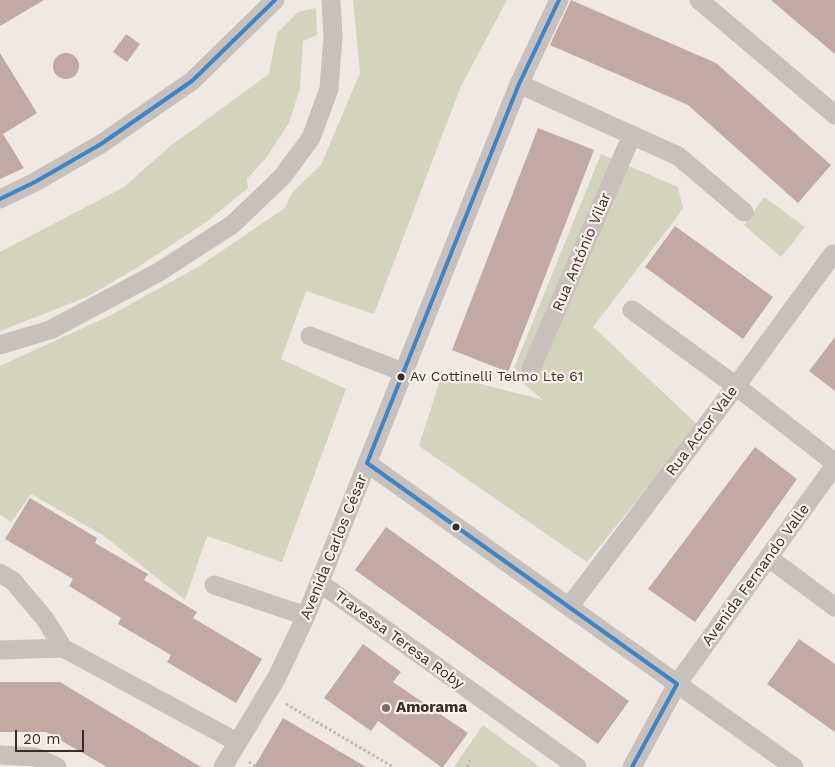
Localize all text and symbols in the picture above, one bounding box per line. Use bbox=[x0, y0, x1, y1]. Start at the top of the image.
street label: Rua António Vilar bbox=[549, 190, 615, 314]
place label: Av Cottinelli Telmo Lte 61 bbox=[410, 369, 583, 385]
marker: Av Cottinelli Telmo Lte 61 bbox=[396, 372, 406, 382]
street label: Rua Actor Vale bbox=[662, 382, 742, 480]
street label: Avenida Carlos César bbox=[297, 472, 371, 622]
street label: Avenida Fernando Valle bbox=[698, 501, 814, 649]
unlabelled marker bbox=[451, 522, 461, 532]
street label: Travessa Teresa Roby bbox=[331, 587, 467, 693]
place label: Amorama bbox=[396, 699, 467, 717]
marker: Amorama bbox=[380, 702, 392, 714]
scale bar bbox=[18, 720, 86, 752]
text: 20 m bbox=[23, 730, 61, 748]

